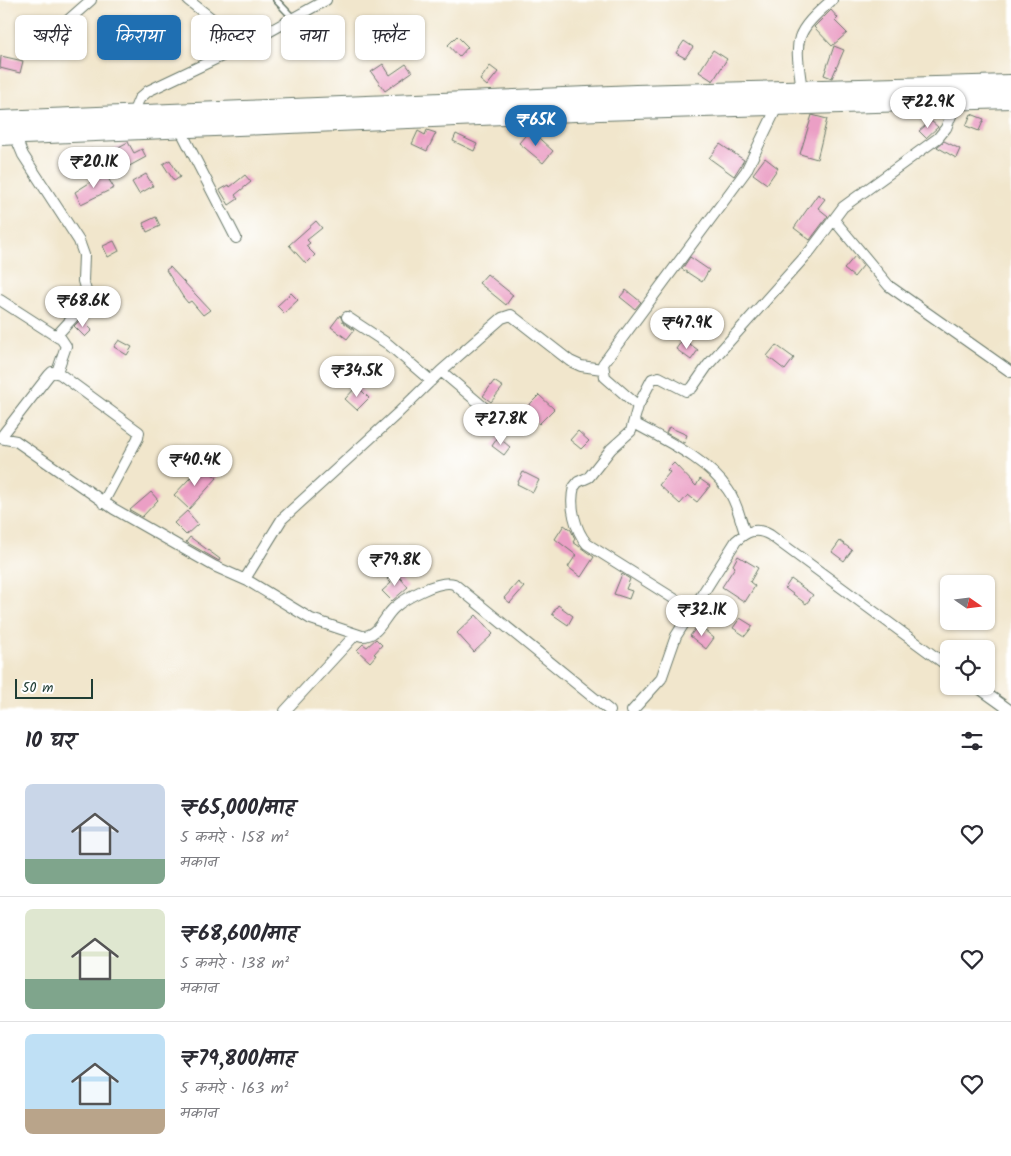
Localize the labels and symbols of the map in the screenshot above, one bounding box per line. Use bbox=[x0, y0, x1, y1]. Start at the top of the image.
pin: ₹22.9K bbox=[887, 86, 969, 129]
pin: ₹65K bbox=[506, 104, 566, 147]
pin: ₹20.1K bbox=[53, 146, 135, 189]
pin: ₹68.6K bbox=[42, 286, 124, 328]
pin: ₹47.9K bbox=[646, 308, 728, 350]
pin: ₹34.5K bbox=[316, 356, 398, 398]
pin: ₹27.8K bbox=[460, 404, 542, 446]
pin: ₹40.4K bbox=[154, 444, 236, 487]
pin: ₹79.8K bbox=[354, 544, 436, 587]
north arrow bbox=[940, 575, 995, 630]
pin: ₹32.1K bbox=[661, 594, 743, 637]
scale bar bbox=[15, 676, 92, 699]

